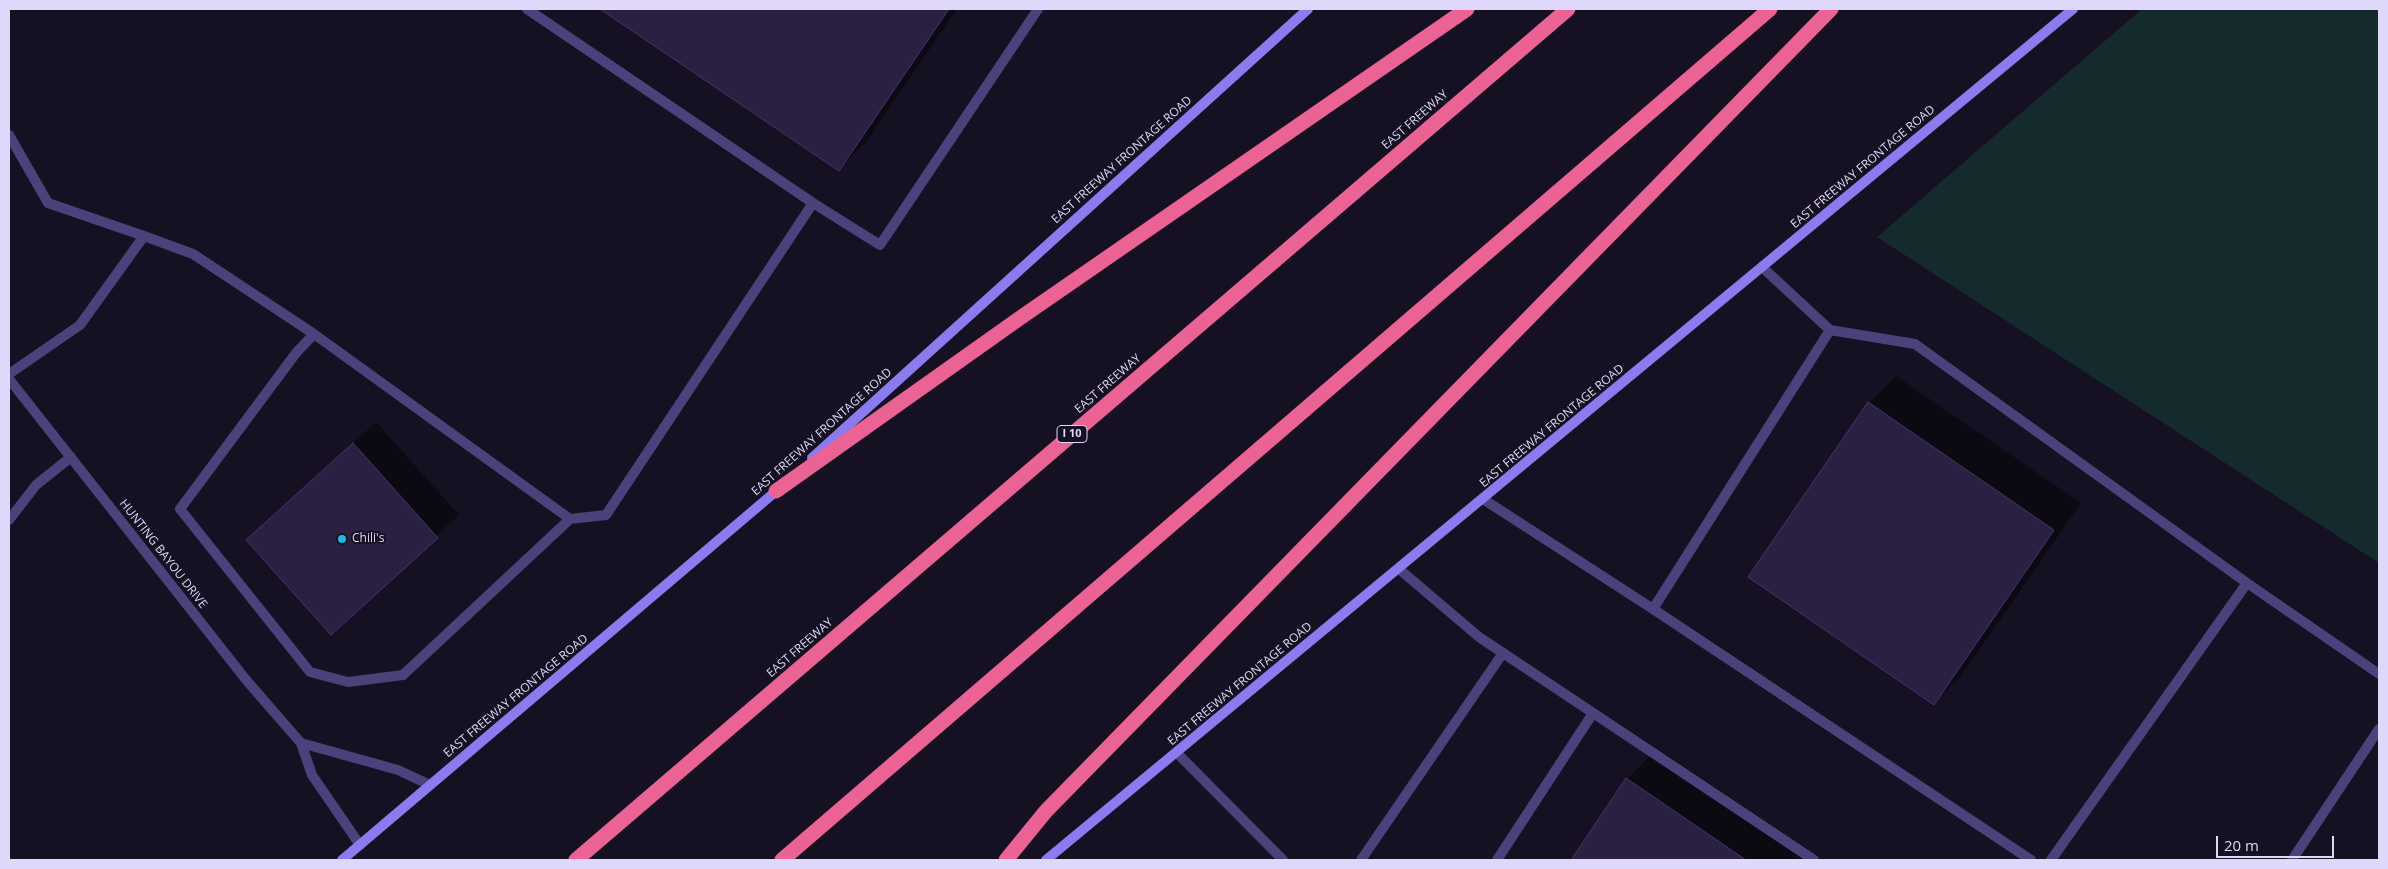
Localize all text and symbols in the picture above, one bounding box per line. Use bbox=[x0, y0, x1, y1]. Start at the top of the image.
street label: EAST FREEWAY bbox=[1379, 87, 1451, 153]
street label: EAST FREEWAY FRONTAGE ROAD bbox=[1049, 93, 1195, 227]
street label: EAST FREEWAY FRONTAGE ROAD bbox=[1788, 102, 1938, 232]
street label: EAST FREEWAY bbox=[1072, 351, 1144, 417]
street label: EAST FREEWAY FRONTAGE ROAD bbox=[1477, 361, 1627, 491]
street label: EAST FREEWAY FRONTAGE ROAD bbox=[749, 365, 895, 499]
road number: I 10 bbox=[1057, 426, 1087, 442]
street label: HUNTING BAYOU DRIVE bbox=[116, 497, 210, 611]
place label: Chili's bbox=[352, 532, 384, 546]
marker: Chili's bbox=[336, 533, 348, 545]
street label: EAST FREEWAY bbox=[764, 615, 836, 681]
street label: EAST FREEWAY FRONTAGE ROAD bbox=[1165, 619, 1315, 749]
street label: EAST FREEWAY FRONTAGE ROAD bbox=[441, 631, 591, 761]
scale bar bbox=[2218, 826, 2336, 858]
text: 20 m bbox=[2224, 835, 2259, 855]

